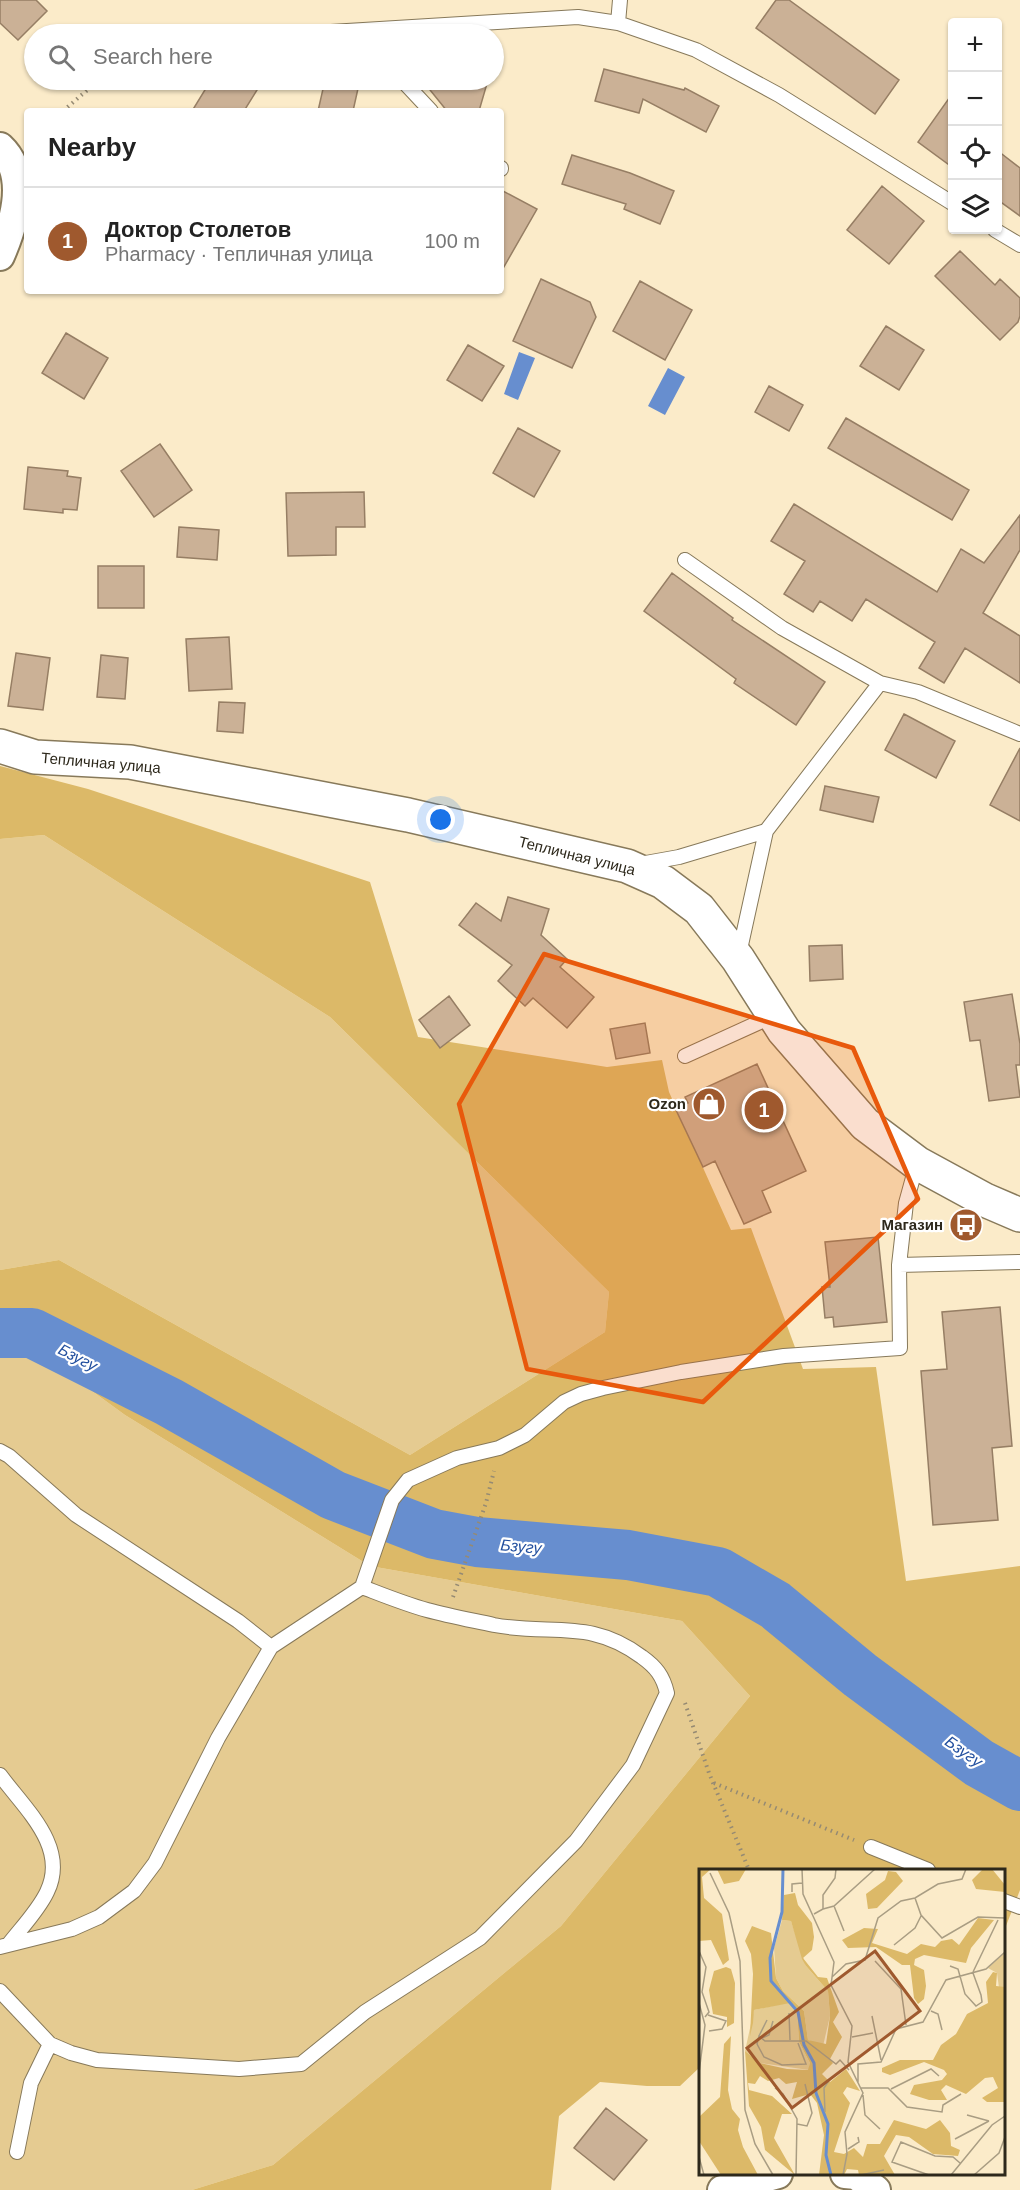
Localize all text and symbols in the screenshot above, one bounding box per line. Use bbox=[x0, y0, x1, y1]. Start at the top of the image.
map controls bbox=[948, 18, 1002, 234]
button: + bbox=[948, 18, 1002, 72]
search box bbox=[24, 24, 504, 90]
icon: search bbox=[45, 41, 78, 74]
text: Search here bbox=[93, 44, 213, 69]
button: − bbox=[948, 72, 1002, 126]
button: locate bbox=[948, 126, 1002, 180]
text: Nearby bbox=[48, 132, 136, 162]
button: layers bbox=[948, 180, 1002, 234]
text: Доктор Столетов bbox=[105, 217, 291, 242]
text: 1 bbox=[62, 230, 73, 252]
text: 100 m bbox=[424, 230, 480, 252]
text: Pharmacy · Тепличная улица bbox=[105, 243, 373, 265]
street label: Тепличная улица bbox=[41, 749, 162, 776]
your location bbox=[426, 805, 455, 834]
street label: Тепличная улица bbox=[517, 833, 638, 878]
shop icon: Ozon bbox=[691, 1086, 727, 1122]
pin: 1 bbox=[744, 1088, 783, 1132]
place label: Ozon bbox=[649, 1095, 686, 1112]
bus stop icon: Магазин bbox=[948, 1207, 984, 1243]
place label: Магазин bbox=[881, 1216, 943, 1233]
water label: Бзугу bbox=[56, 1341, 101, 1375]
water label: Бзугу bbox=[500, 1536, 543, 1557]
water label: Бзугу bbox=[942, 1733, 986, 1771]
inset map bbox=[699, 1869, 1005, 2175]

